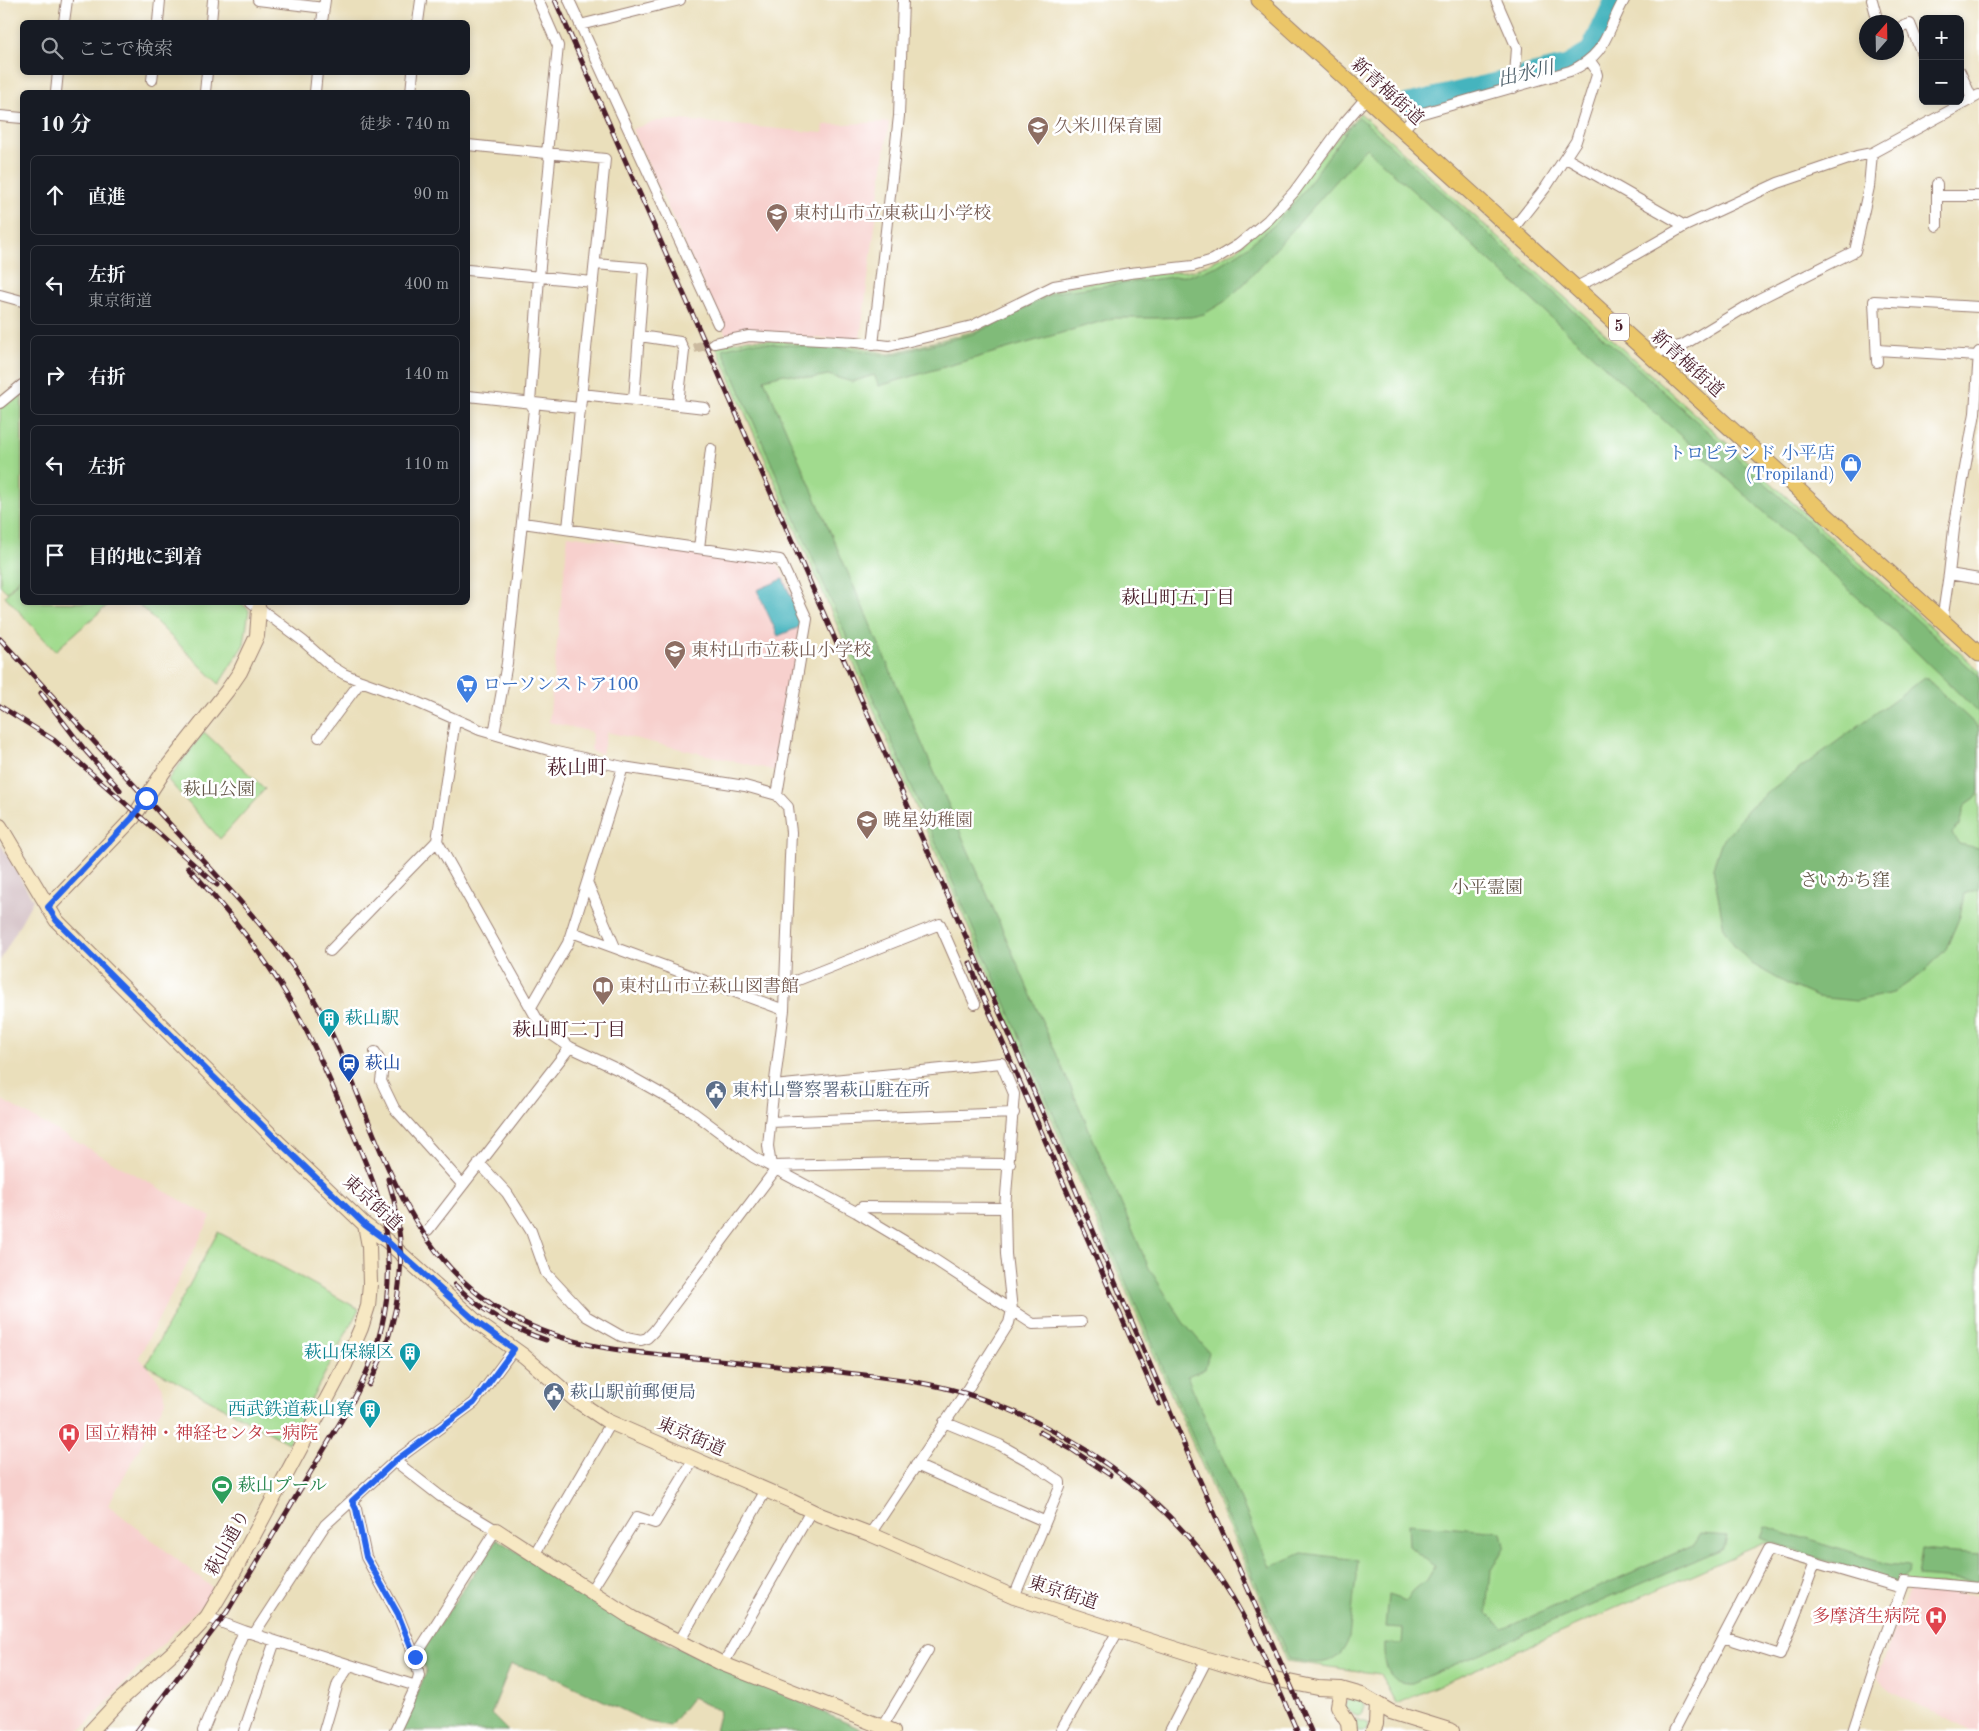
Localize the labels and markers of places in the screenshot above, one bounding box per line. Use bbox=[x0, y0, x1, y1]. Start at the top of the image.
school or university icon: 久米川保育園 bbox=[1026, 115, 1050, 146]
place label: 久米川保育園 bbox=[1054, 116, 1162, 136]
school or university icon: 東村山市立東萩山小学校 bbox=[765, 202, 789, 233]
place label: 東村山市立東萩山小学校 bbox=[793, 203, 991, 223]
place label: トロピランド 小平店 (Tropiland) bbox=[1668, 443, 1835, 484]
shop icon: トロピランド 小平店 (Tropiland) bbox=[1839, 452, 1863, 483]
school or university icon: 東村山市立萩山小学校 bbox=[663, 639, 687, 670]
place label: 東村山市立萩山小学校 bbox=[691, 640, 871, 660]
supermarket icon: ローソンストア100 bbox=[455, 673, 479, 704]
place label: ローソンストア100 bbox=[483, 676, 639, 694]
school or university icon: 暁星幼稚園 bbox=[855, 809, 879, 840]
place label: 暁星幼稚園 bbox=[883, 810, 973, 830]
library icon: 東村山市立萩山図書館 bbox=[591, 975, 615, 1006]
place label: 東村山市立萩山図書館 bbox=[619, 976, 799, 996]
building icon: 萩山駅 bbox=[317, 1007, 341, 1038]
place label: 萩山駅 bbox=[345, 1008, 399, 1028]
station icon: 萩山 bbox=[337, 1052, 361, 1083]
place label: 萩山 bbox=[365, 1053, 401, 1073]
public building icon: 東村山警察署萩山駐在所 bbox=[704, 1079, 728, 1110]
place label: 東村山警察署萩山駐在所 bbox=[732, 1080, 930, 1100]
building icon: 萩山保線区 bbox=[398, 1341, 422, 1372]
place label: 萩山保線区 bbox=[304, 1342, 394, 1362]
public building icon: 萩山駅前郵便局 bbox=[542, 1381, 566, 1412]
place label: 萩山駅前郵便局 bbox=[570, 1382, 696, 1402]
building icon: 西武鉄道萩山寮 bbox=[358, 1398, 382, 1429]
place label: 西武鉄道萩山寮 bbox=[228, 1399, 354, 1419]
hospital icon: 国立精神・神経センター病院 bbox=[57, 1422, 81, 1453]
place label: 国立精神・神経センター病院 bbox=[85, 1423, 318, 1443]
sports icon: 萩山プール bbox=[210, 1474, 234, 1505]
place label: 萩山プール bbox=[238, 1475, 327, 1495]
hospital icon: 多摩済生病院 bbox=[1924, 1605, 1948, 1636]
place label: 多摩済生病院 bbox=[1812, 1606, 1920, 1626]

